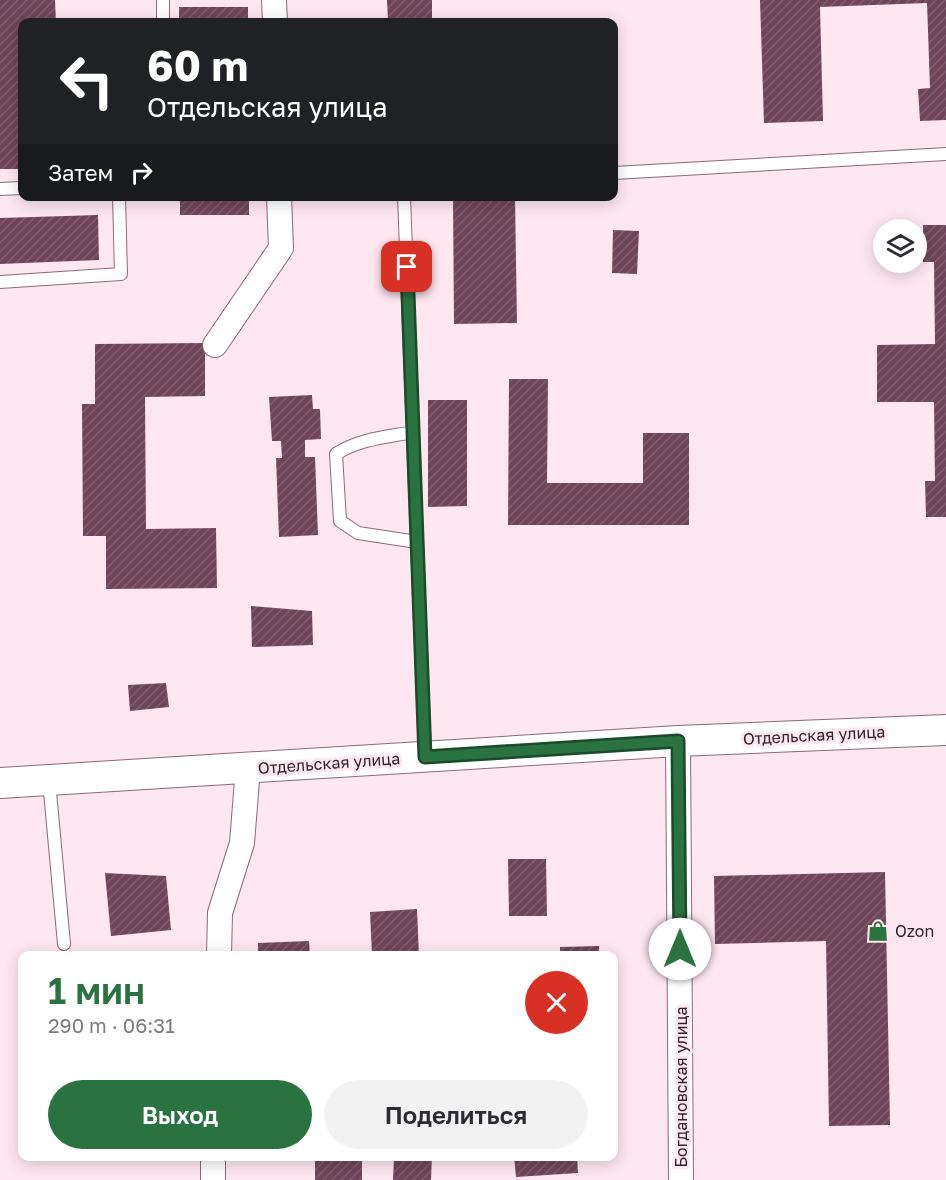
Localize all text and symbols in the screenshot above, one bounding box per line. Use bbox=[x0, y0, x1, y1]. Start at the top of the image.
text: 60 m bbox=[147, 40, 248, 90]
icon: left bbox=[48, 42, 126, 120]
text: Отдельская улица bbox=[147, 91, 388, 123]
icon: right bbox=[125, 156, 158, 189]
text: Затем bbox=[48, 159, 113, 186]
map controls bbox=[873, 219, 927, 273]
button: layers bbox=[873, 219, 927, 273]
pin bbox=[381, 241, 432, 292]
icon: arrive bbox=[390, 250, 423, 283]
street label: Отдельская улица bbox=[742, 721, 886, 749]
street label: Отдельская улица bbox=[257, 748, 401, 778]
position arrow bbox=[648, 917, 712, 981]
shop icon: Ozon bbox=[866, 919, 890, 943]
place label: Ozon bbox=[895, 921, 934, 941]
text: 1 мин bbox=[48, 969, 145, 1012]
button: close bbox=[525, 971, 588, 1034]
street label: Богдановская улица bbox=[671, 1006, 691, 1168]
text: 290 m · 06:31 bbox=[48, 1013, 175, 1037]
button: Выход bbox=[48, 1080, 312, 1149]
button: Поделиться bbox=[324, 1080, 588, 1149]

